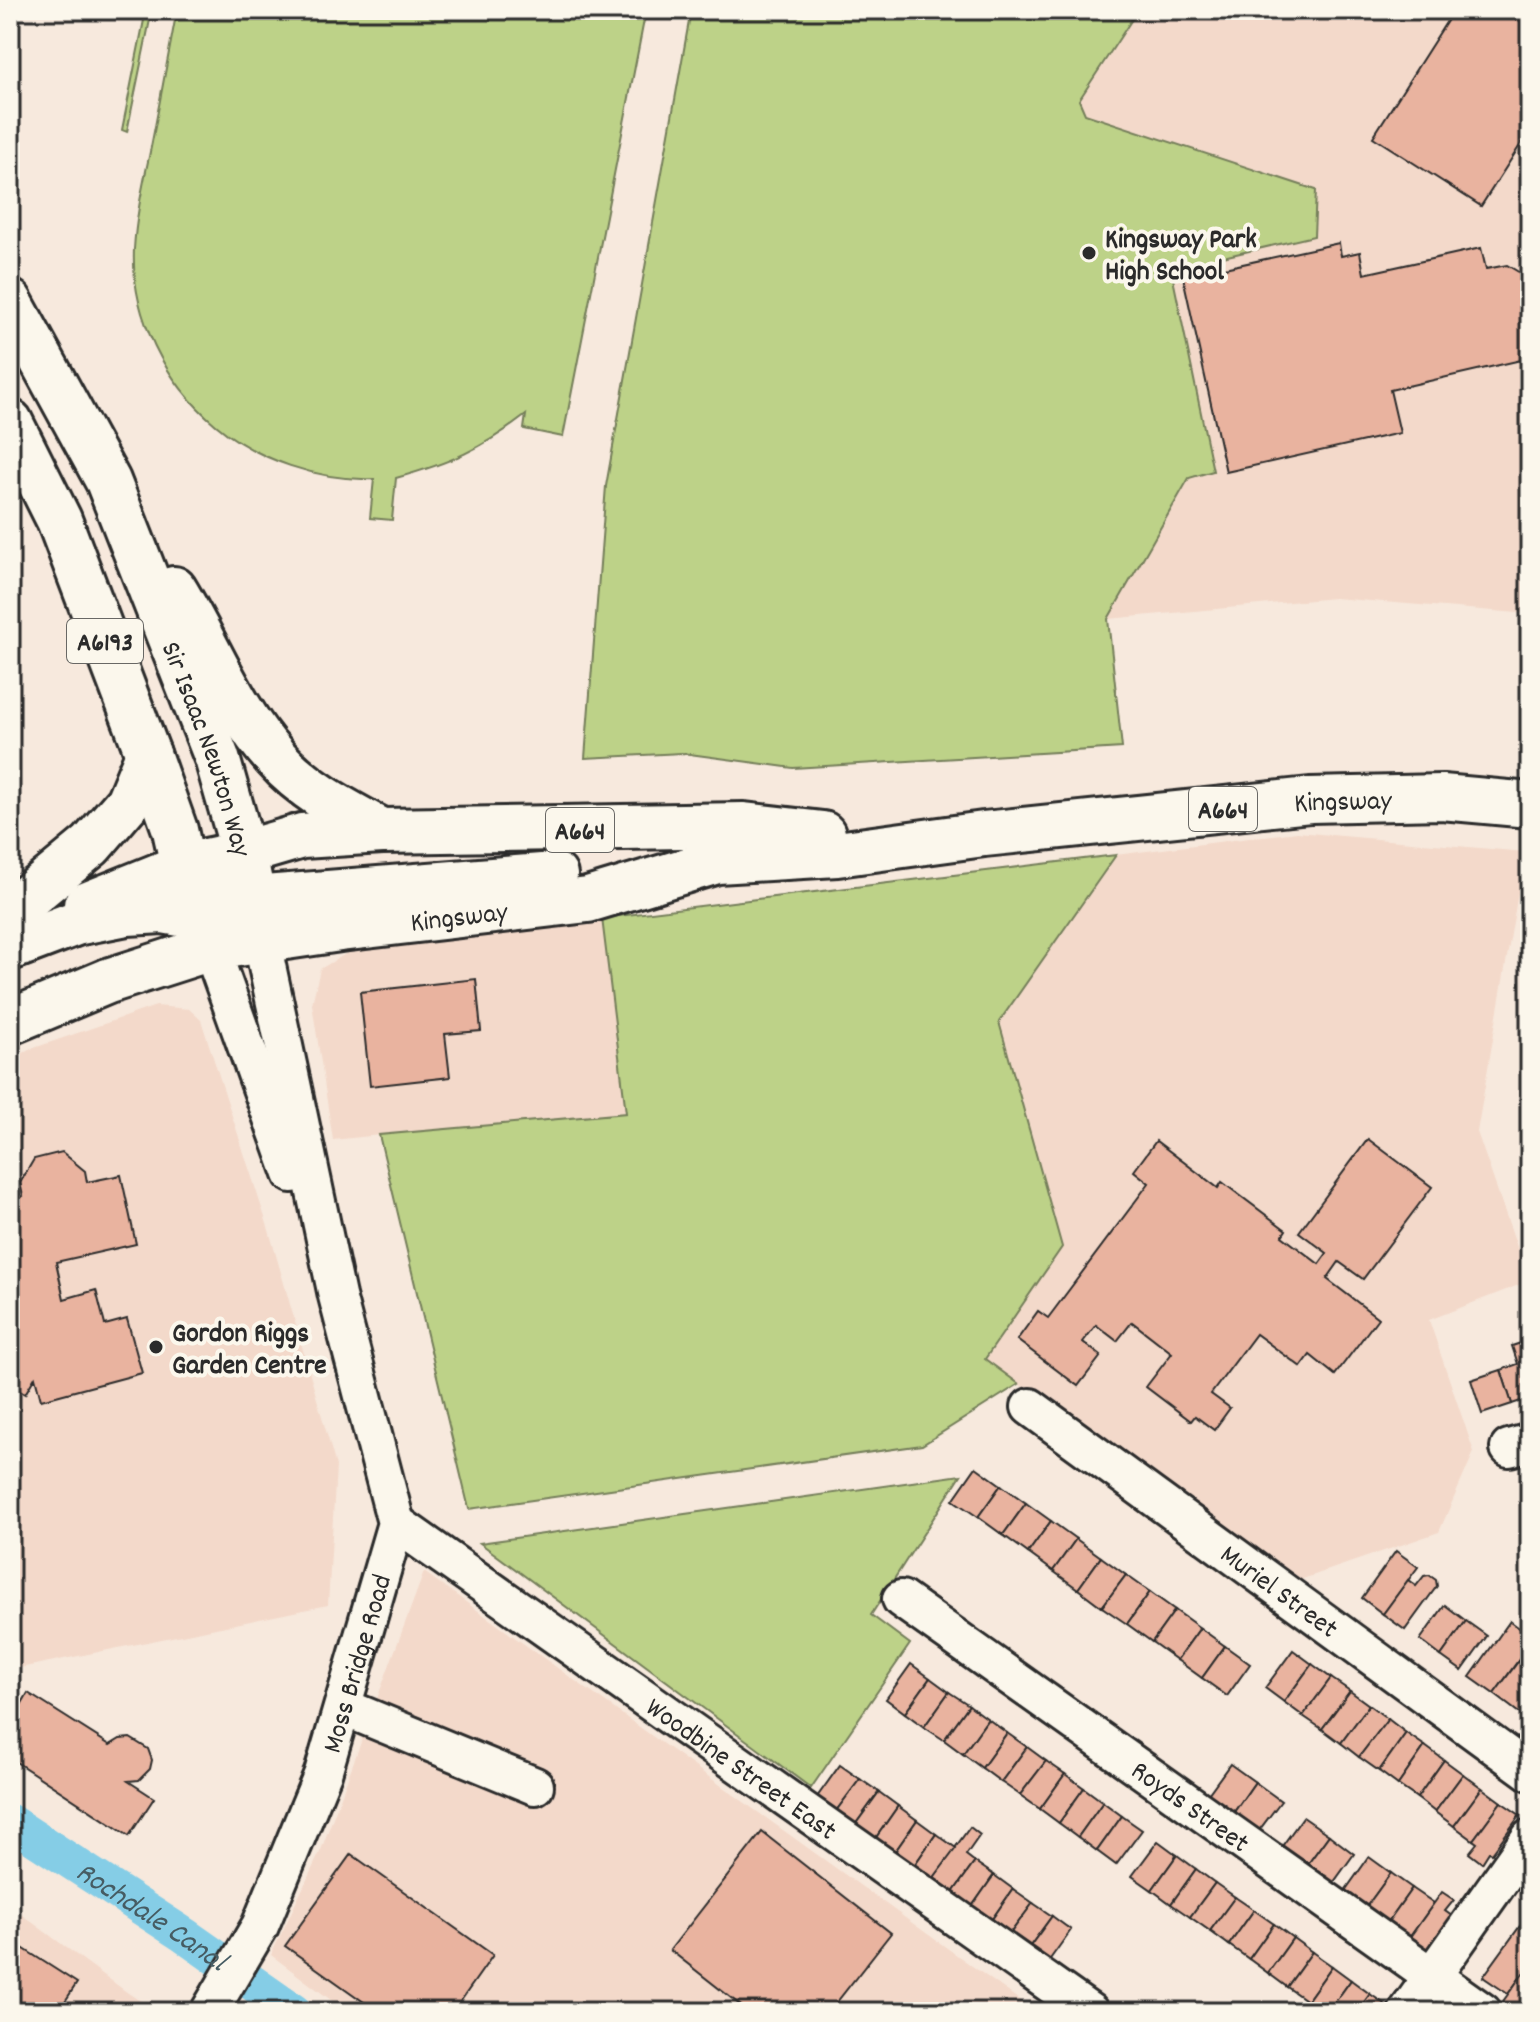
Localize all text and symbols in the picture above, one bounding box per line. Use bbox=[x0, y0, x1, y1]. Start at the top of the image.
place label: Kingsway Park High School bbox=[1105, 222, 1257, 294]
marker: Kingsway Park High School bbox=[1080, 244, 1098, 262]
road number: A6193 bbox=[67, 619, 143, 663]
street label: Sir Isaac Newton Way bbox=[148, 637, 259, 863]
street label: Kingsway bbox=[1292, 783, 1393, 827]
road number: A664 bbox=[1189, 787, 1257, 831]
road number: A664 bbox=[546, 808, 614, 852]
street label: Kingsway bbox=[408, 894, 511, 946]
place label: Gordon Riggs Garden Centre bbox=[172, 1316, 327, 1388]
marker: Gordon Riggs Garden Centre bbox=[147, 1338, 165, 1356]
street label: Muriel Street bbox=[1210, 1537, 1345, 1651]
street label: Moss Bridge Road bbox=[315, 1570, 405, 1758]
street label: Woodbine Street East bbox=[636, 1690, 843, 1853]
street label: Royds Street bbox=[1121, 1753, 1256, 1865]
water label: Rochdale Canal bbox=[66, 1853, 236, 1986]

